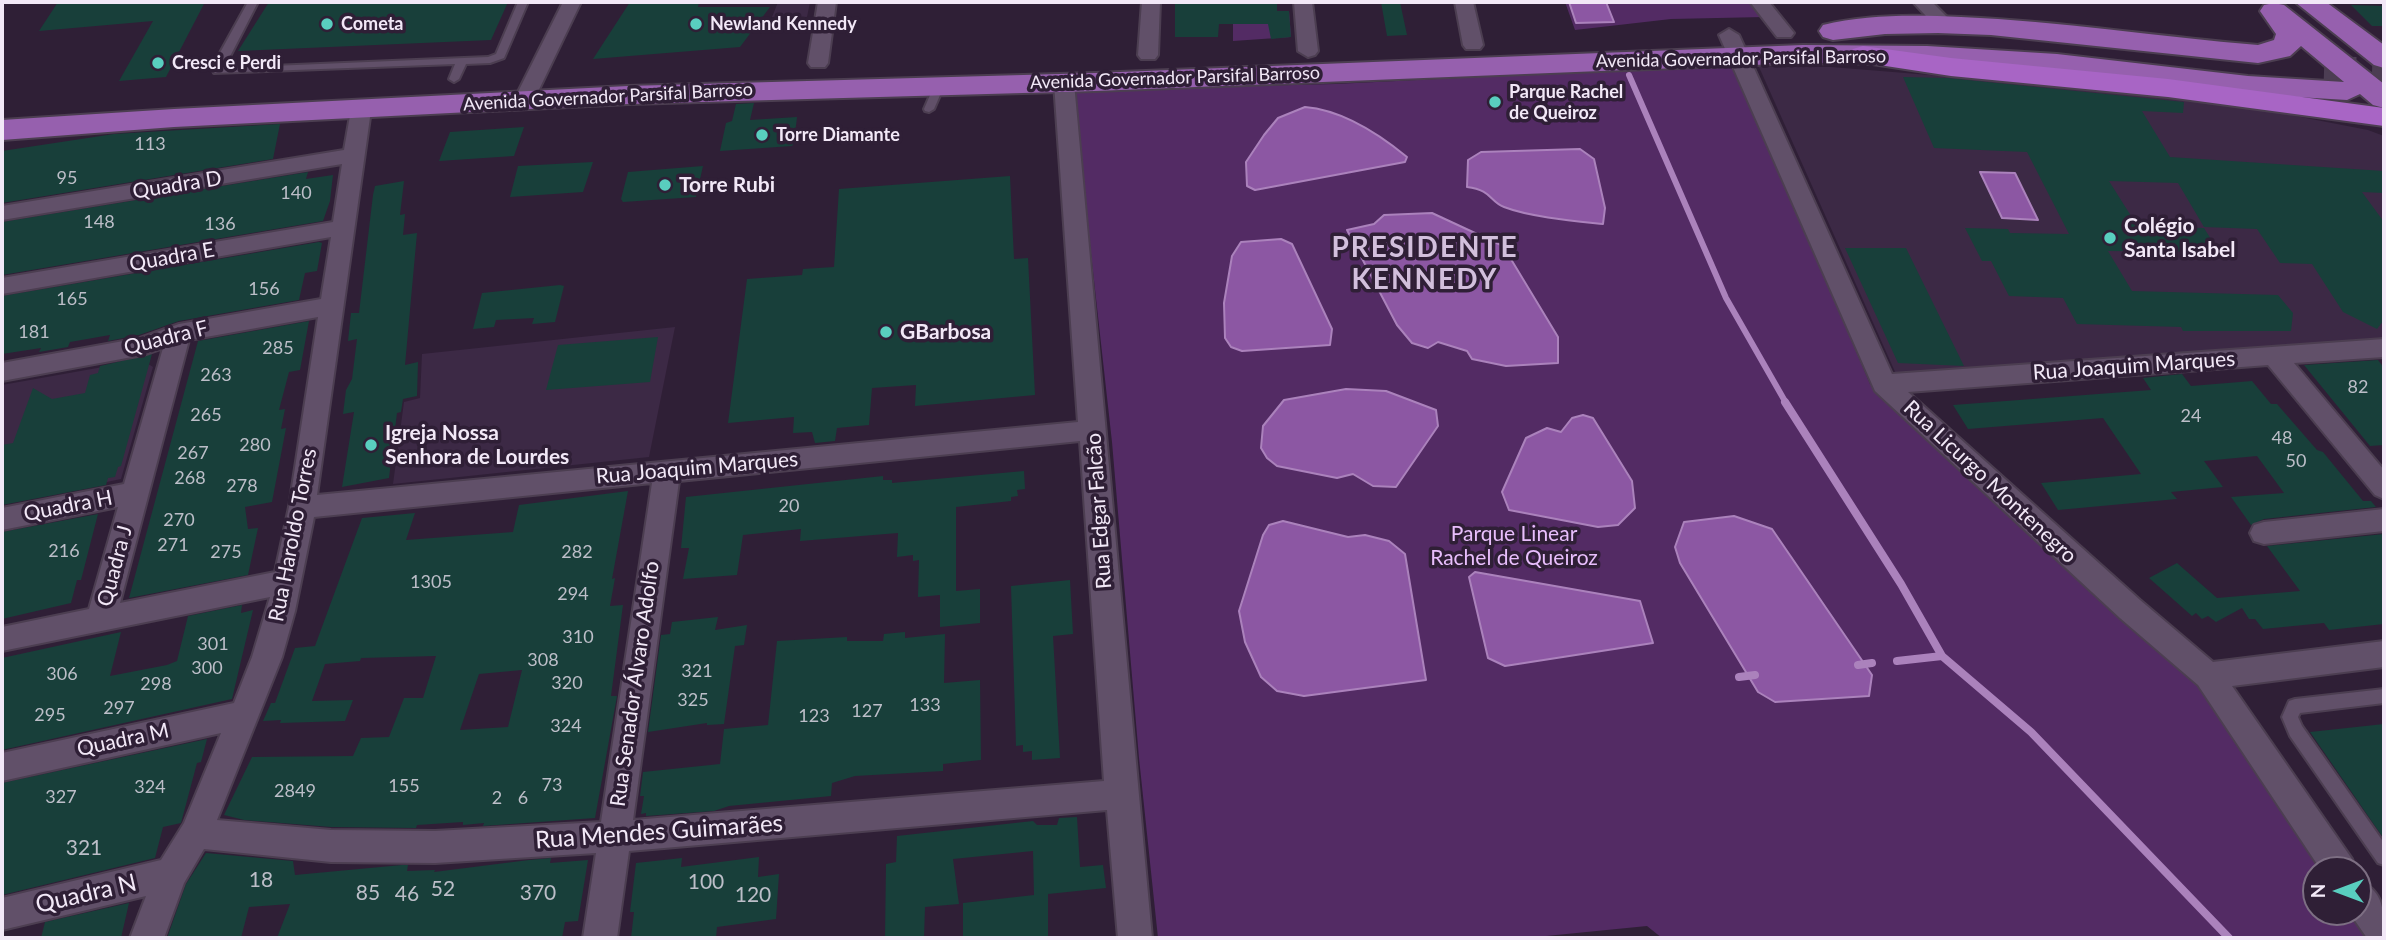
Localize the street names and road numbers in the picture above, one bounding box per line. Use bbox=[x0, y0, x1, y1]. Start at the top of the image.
street label: Avenida Governador Parsifal Barroso bbox=[1596, 46, 1886, 72]
street label: Avenida Governador Parsifal Barroso bbox=[1030, 62, 1320, 94]
street label: Avenida Governador Parsifal Barroso bbox=[463, 79, 753, 115]
street label: Quadra D bbox=[131, 166, 223, 204]
street label: Quadra E bbox=[127, 237, 217, 277]
street label: Quadra F bbox=[121, 315, 211, 361]
street label: Rua Joaquim Marques bbox=[2032, 346, 2236, 386]
street label: Rua Licurgo Montenegro bbox=[1898, 395, 2082, 569]
street label: Rua Edgar Falcão bbox=[1081, 432, 1117, 590]
street label: Rua Haroldo Torres bbox=[264, 446, 322, 624]
street label: Rua Joaquim Marques bbox=[595, 447, 799, 489]
street label: Quadra H bbox=[21, 485, 115, 527]
street label: Quadra J bbox=[92, 523, 138, 609]
street label: Rua Senador Álvaro Adolfo bbox=[605, 560, 665, 808]
street label: Quadra M bbox=[75, 718, 171, 762]
street label: Rua Mendes Guimarães bbox=[534, 809, 784, 855]
street label: Quadra N bbox=[33, 868, 139, 920]

